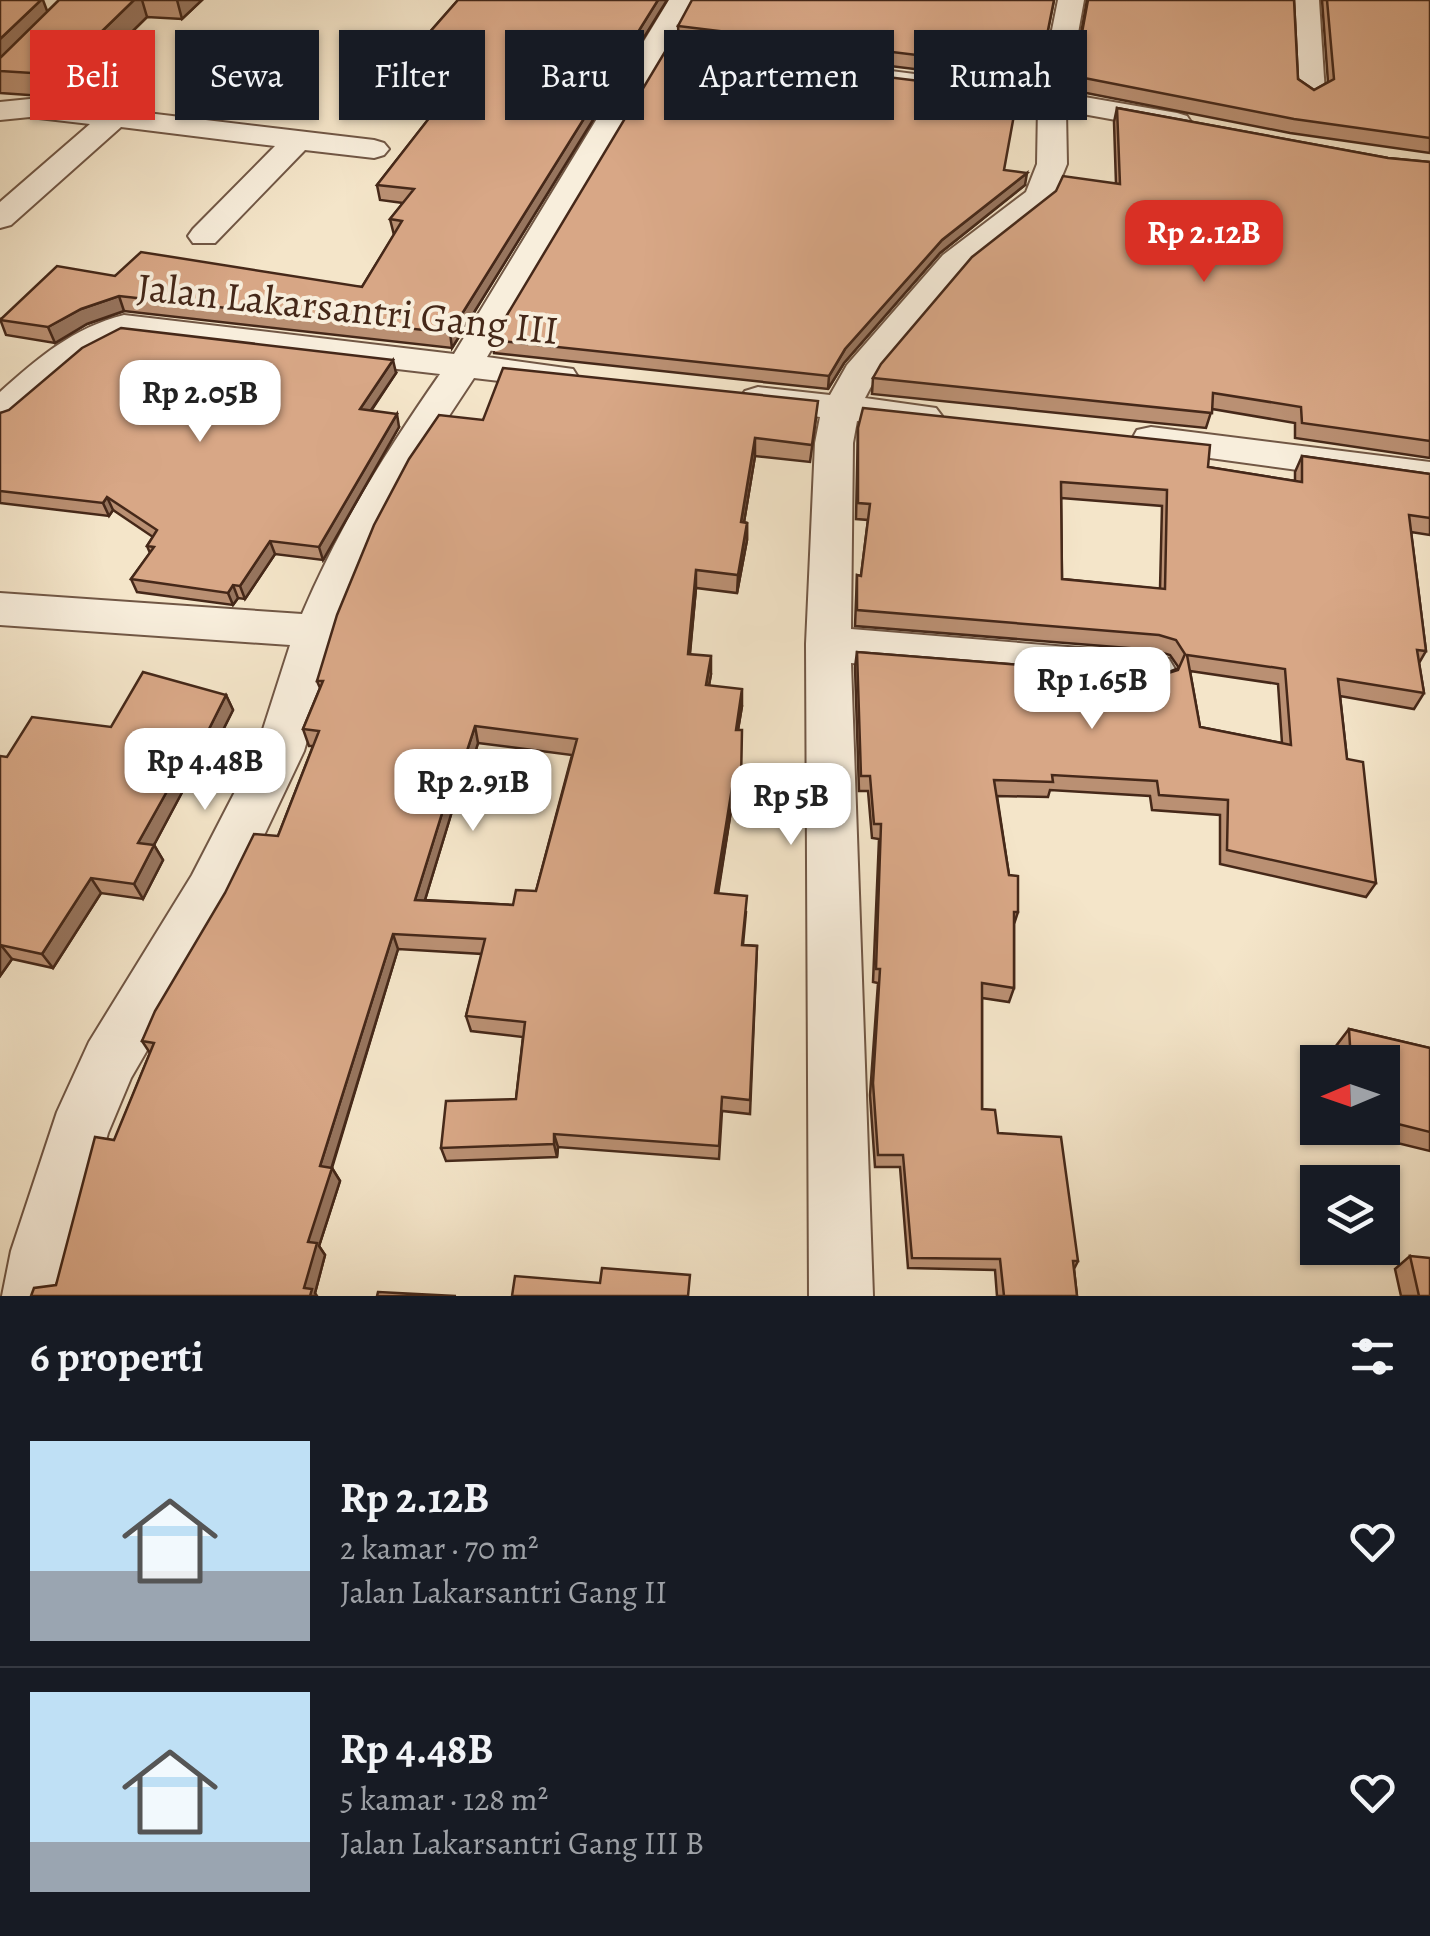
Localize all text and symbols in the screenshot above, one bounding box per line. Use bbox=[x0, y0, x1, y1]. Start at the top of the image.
chip: Beli bbox=[30, 30, 155, 120]
chip: Sewa bbox=[175, 30, 319, 120]
chip: Filter bbox=[339, 30, 485, 120]
chip: Baru bbox=[505, 30, 644, 120]
chip: Apartemen bbox=[664, 30, 894, 120]
chip: Rumah bbox=[914, 30, 1087, 120]
pin: Rp 2.12B bbox=[1101, 200, 1307, 285]
text: Rp 2.12B bbox=[1147, 210, 1261, 254]
street label: Jalan Lakarsantri Gang III bbox=[135, 259, 561, 358]
pin: Rp 2.05B bbox=[97, 360, 303, 445]
text: Rp 2.05B bbox=[142, 370, 258, 414]
pin: Rp 1.65B bbox=[989, 647, 1195, 732]
text: Rp 1.65B bbox=[1036, 657, 1148, 701]
pin: Rp 4.48B bbox=[102, 728, 308, 813]
text: Rp 4.48B bbox=[147, 738, 263, 782]
pin: Rp 2.91B bbox=[370, 749, 576, 834]
text: Rp 2.91B bbox=[416, 759, 530, 803]
pin: Rp 5B bbox=[721, 763, 861, 848]
text: Rp 5B bbox=[753, 773, 829, 817]
north arrow bbox=[1300, 1045, 1400, 1145]
map controls bbox=[1300, 1045, 1400, 1265]
button: layers bbox=[1300, 1165, 1400, 1265]
text: 6 properti bbox=[30, 1328, 203, 1385]
icon: filters bbox=[1345, 1329, 1400, 1384]
text: Rp 2.12B bbox=[340, 1469, 489, 1526]
icon: home bbox=[110, 1481, 230, 1601]
icon: heart bbox=[1345, 1514, 1400, 1569]
text: 2 kamar · 70 m² bbox=[340, 1526, 539, 1570]
text: Jalan Lakarsantri Gang II bbox=[340, 1570, 667, 1614]
text: Rp 4.48B bbox=[340, 1720, 493, 1777]
icon: home bbox=[110, 1732, 230, 1852]
icon: heart bbox=[1345, 1765, 1400, 1820]
text: 5 kamar · 128 m² bbox=[340, 1777, 548, 1821]
text: Jalan Lakarsantri Gang III B bbox=[340, 1821, 704, 1865]

